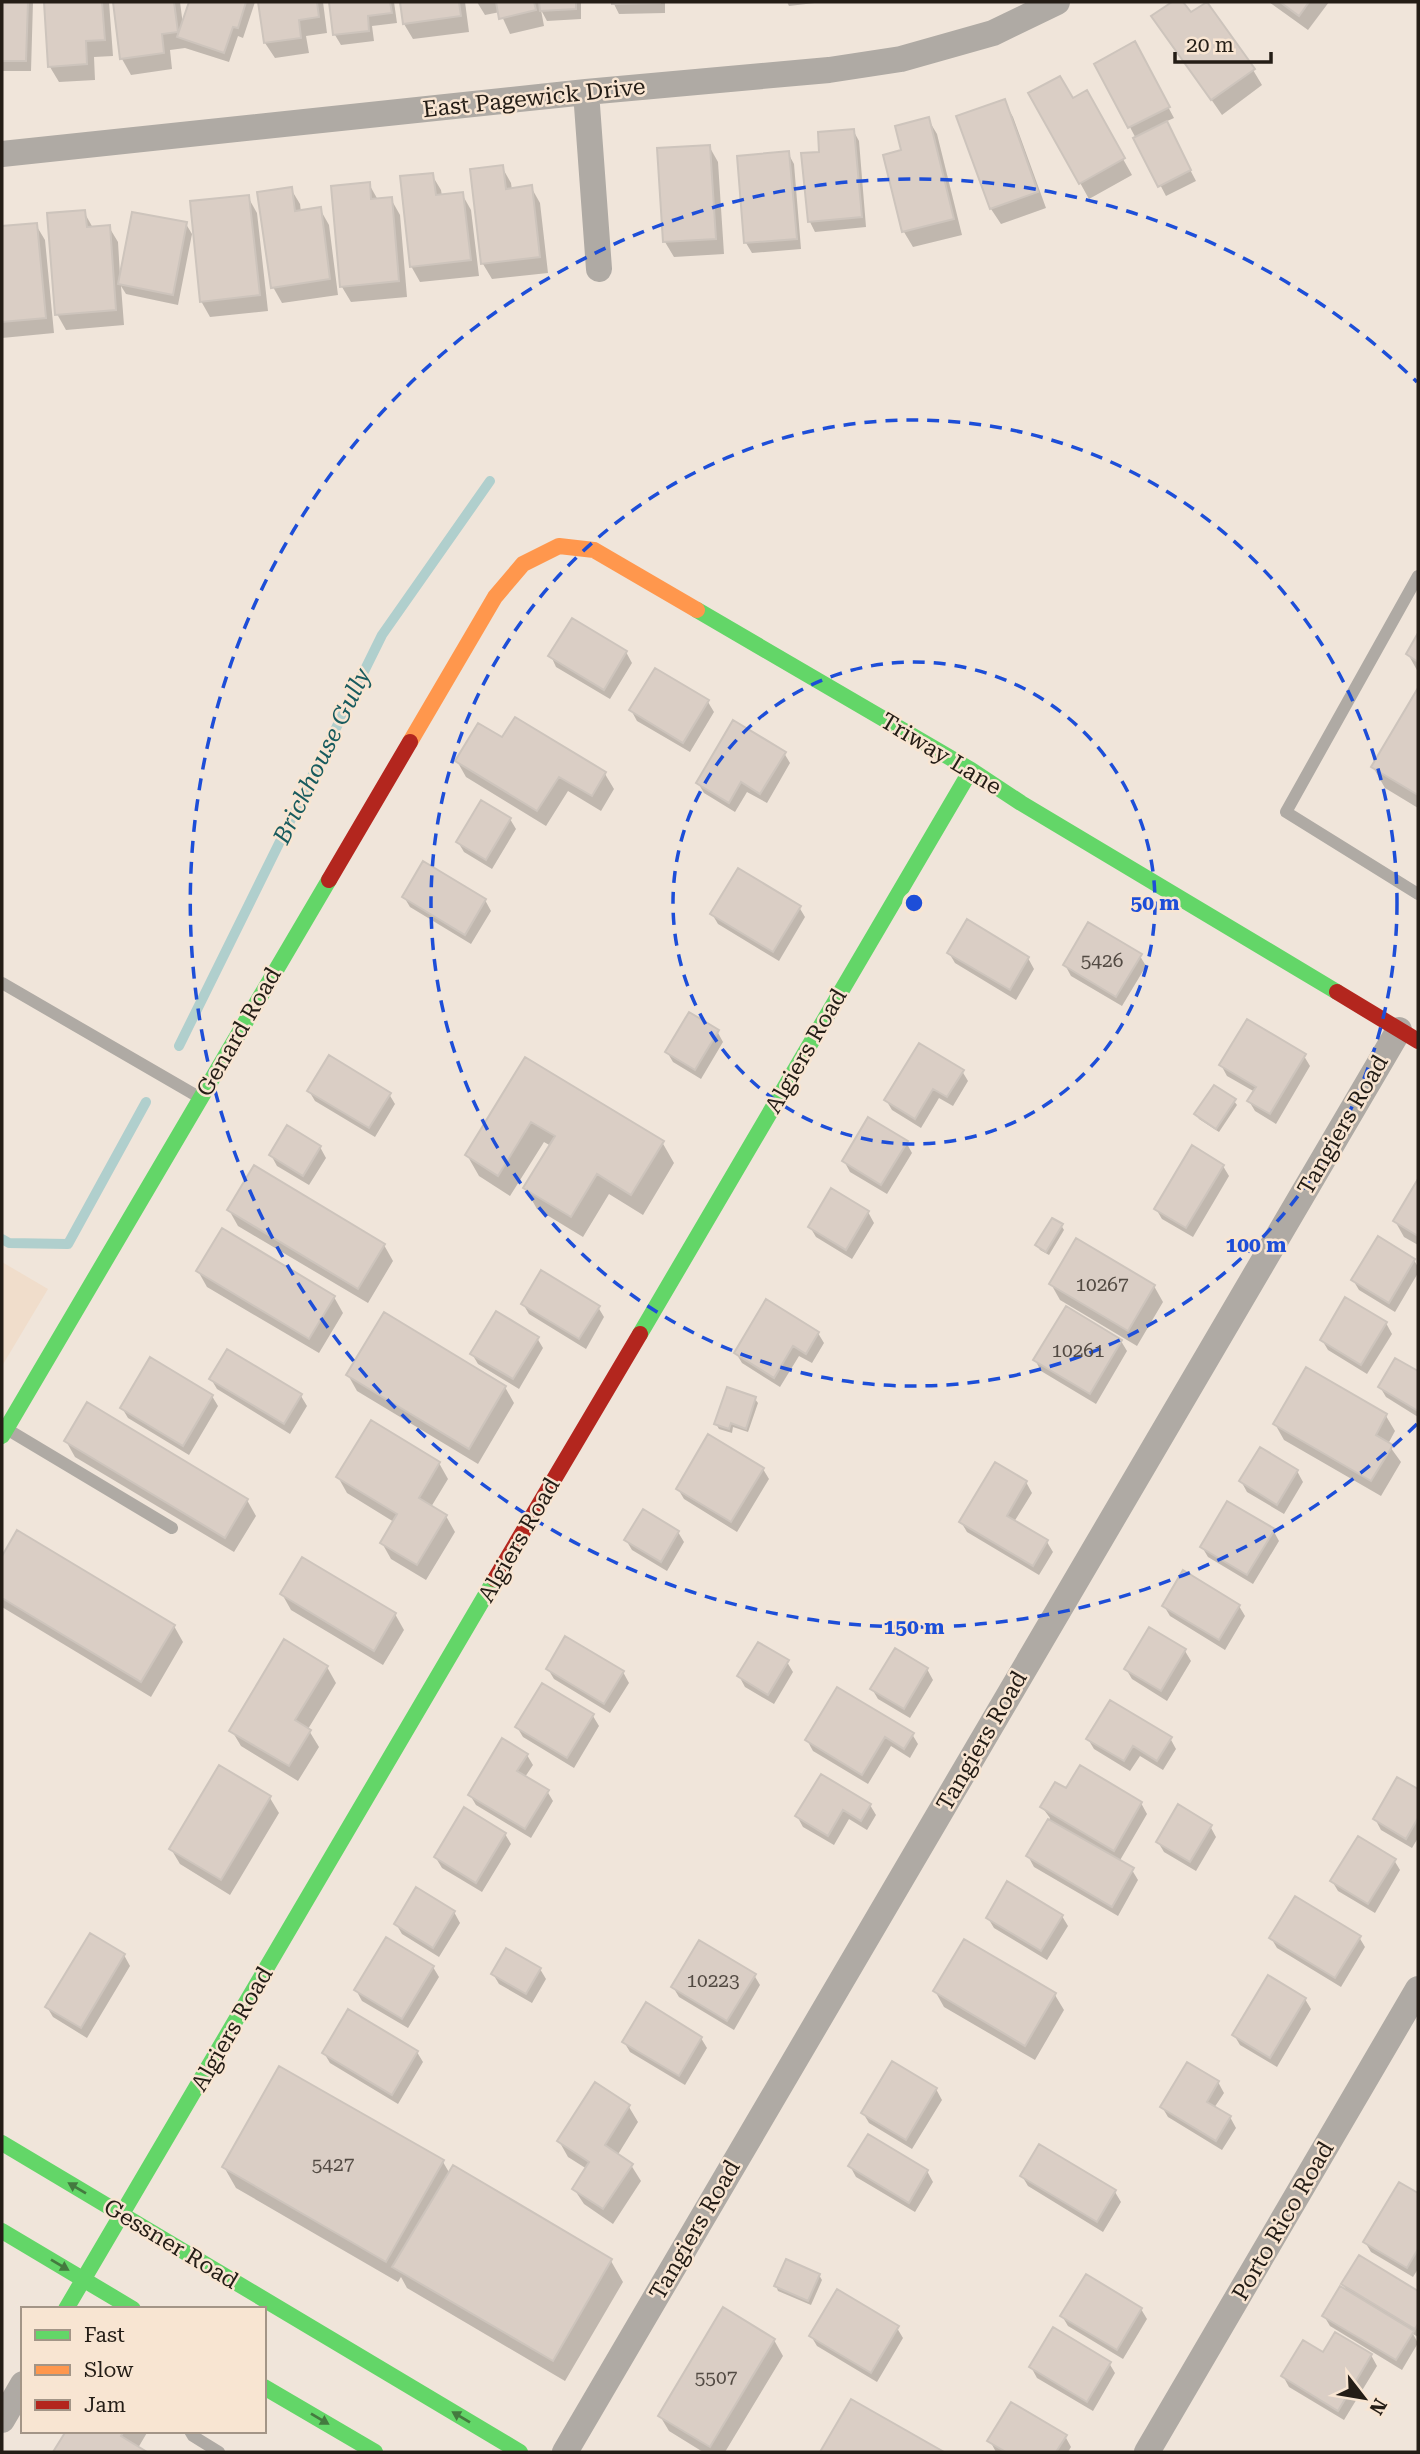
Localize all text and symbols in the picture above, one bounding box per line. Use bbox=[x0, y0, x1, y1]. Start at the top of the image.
scale bar bbox=[1175, 21, 1271, 65]
text: 20 m bbox=[1186, 33, 1234, 57]
street label: East Pagewick Drive bbox=[421, 73, 647, 123]
water label: Brickhouse Gully bbox=[267, 663, 377, 849]
street label: Triway Lane bbox=[876, 707, 1006, 801]
centre of rings bbox=[902, 891, 926, 915]
text: 50 m bbox=[1130, 891, 1180, 915]
house number: 5426 bbox=[1081, 949, 1123, 972]
street label: Genard Road bbox=[191, 962, 287, 1101]
street label: Algiers Road bbox=[759, 984, 853, 1118]
street label: Tangiers Road bbox=[1292, 1050, 1394, 1200]
text: 100 m bbox=[1226, 1233, 1286, 1257]
house number: 10267 bbox=[1075, 1273, 1129, 1296]
house number: 10261 bbox=[1051, 1339, 1105, 1362]
street label: Algiers Road bbox=[472, 1473, 566, 1607]
text: 150 m bbox=[884, 1615, 944, 1639]
street label: Tangiers Road bbox=[931, 1666, 1033, 1816]
street label: Algiers Road bbox=[185, 1962, 279, 2096]
house number: 10223 bbox=[686, 1969, 740, 1992]
street label: Porto Rico Road bbox=[1227, 2136, 1340, 2305]
house number: 5427 bbox=[312, 2153, 355, 2176]
street label: Tangiers Road bbox=[644, 2155, 746, 2305]
one-way arrow bbox=[67, 2182, 86, 2194]
street label: Gessner Road bbox=[99, 2193, 243, 2295]
one-way arrow bbox=[51, 2259, 70, 2272]
legend bbox=[21, 2307, 266, 2433]
text: Fast bbox=[84, 2323, 125, 2347]
text: Slow bbox=[84, 2358, 134, 2382]
north arrow bbox=[1329, 2363, 1399, 2433]
house number: 5507 bbox=[695, 2366, 738, 2389]
text: Jam bbox=[84, 2393, 126, 2417]
text: N bbox=[1364, 2394, 1392, 2419]
one-way arrow bbox=[452, 2411, 471, 2424]
one-way arrow bbox=[310, 2413, 329, 2426]

